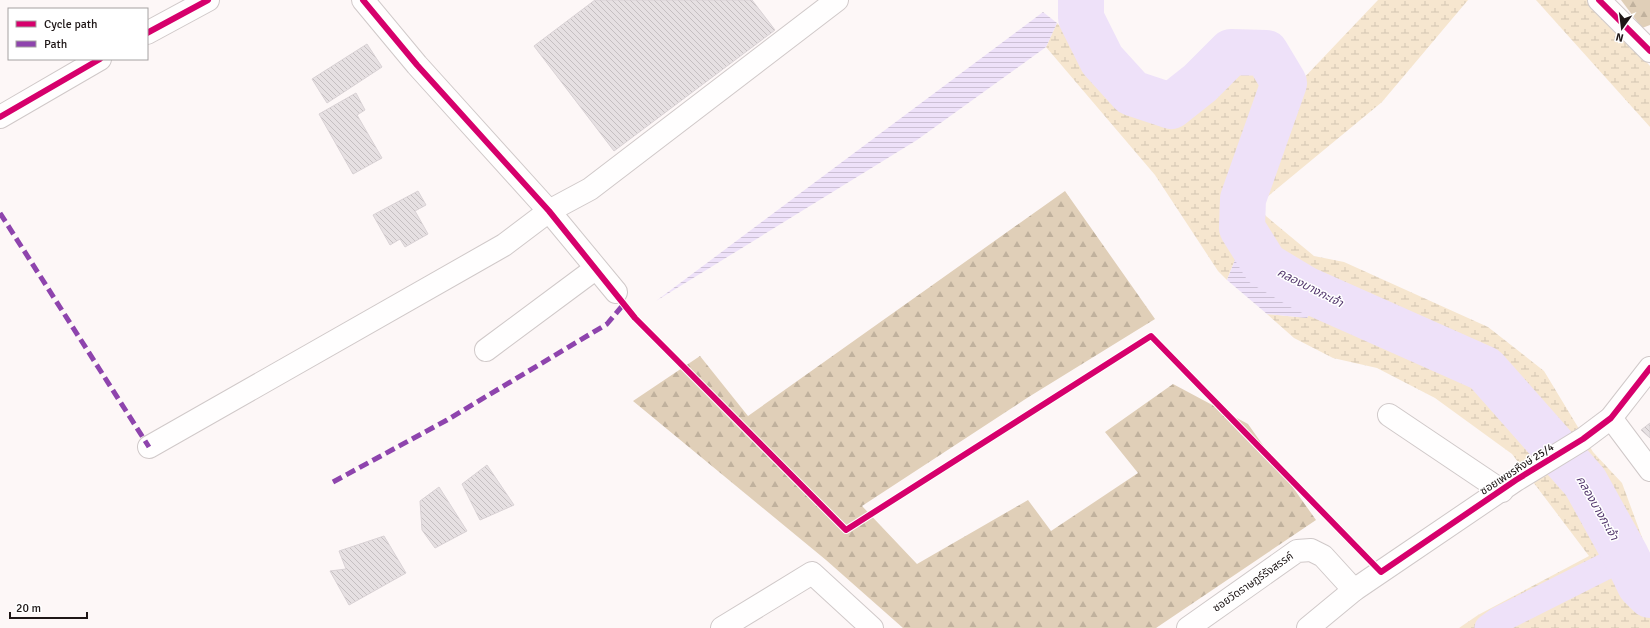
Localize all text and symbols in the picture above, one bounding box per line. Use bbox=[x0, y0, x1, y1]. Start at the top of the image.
legend bbox=[8, 8, 148, 60]
north arrow bbox=[1602, 8, 1642, 48]
text: Cycle path bbox=[44, 17, 97, 32]
text: N bbox=[1614, 30, 1625, 44]
text: Path bbox=[44, 37, 67, 52]
water label: คลองบางกะเจ้า bbox=[1275, 265, 1346, 311]
street label: ซอยเพชรหึงษ์ 25/4 bbox=[1478, 440, 1556, 498]
water label: คลองบางกะเจ้า bbox=[1573, 473, 1622, 544]
street label: ซอยวัดราษฎร์รังสรรค์ bbox=[1210, 549, 1296, 615]
scale bar bbox=[10, 594, 87, 620]
text: 20 m bbox=[16, 601, 41, 616]

